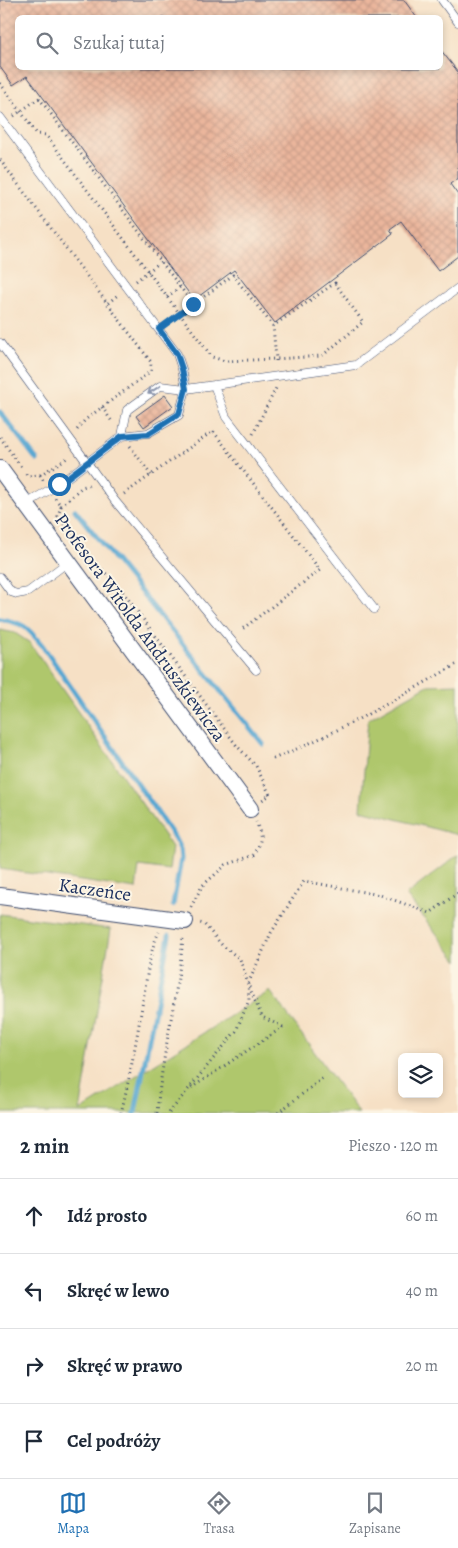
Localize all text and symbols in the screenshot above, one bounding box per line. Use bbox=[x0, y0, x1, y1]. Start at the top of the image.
search box bbox=[15, 15, 443, 70]
icon: search bbox=[33, 29, 61, 57]
text: Szukaj tutaj bbox=[73, 30, 165, 56]
route end bbox=[182, 293, 205, 316]
one-way arrow bbox=[148, 386, 162, 396]
route start bbox=[48, 473, 71, 496]
street label: Profesora Witolda Andruszkiewicza bbox=[48, 508, 232, 747]
street label: Kaczeńce bbox=[57, 872, 133, 908]
map controls bbox=[398, 1053, 443, 1098]
button: layers bbox=[398, 1053, 443, 1098]
text: 2 min bbox=[20, 1132, 69, 1160]
text: Pieszo · 120 m bbox=[348, 1135, 438, 1157]
icon: ahead bbox=[20, 1202, 48, 1230]
text: Idź prosto bbox=[67, 1203, 147, 1229]
text: 60 m bbox=[406, 1205, 438, 1227]
icon: left bbox=[20, 1277, 48, 1305]
text: Skręć w lewo bbox=[67, 1278, 170, 1304]
text: 40 m bbox=[406, 1280, 438, 1302]
icon: right bbox=[20, 1352, 48, 1380]
text: Skręć w prawo bbox=[67, 1353, 182, 1379]
text: 20 m bbox=[405, 1355, 438, 1377]
icon: arrive bbox=[20, 1427, 48, 1455]
text: Cel podróży bbox=[67, 1428, 160, 1454]
tab: Mapa bbox=[57, 1489, 89, 1538]
tab: Trasa bbox=[204, 1489, 235, 1538]
tab: Zapisane bbox=[349, 1489, 401, 1538]

